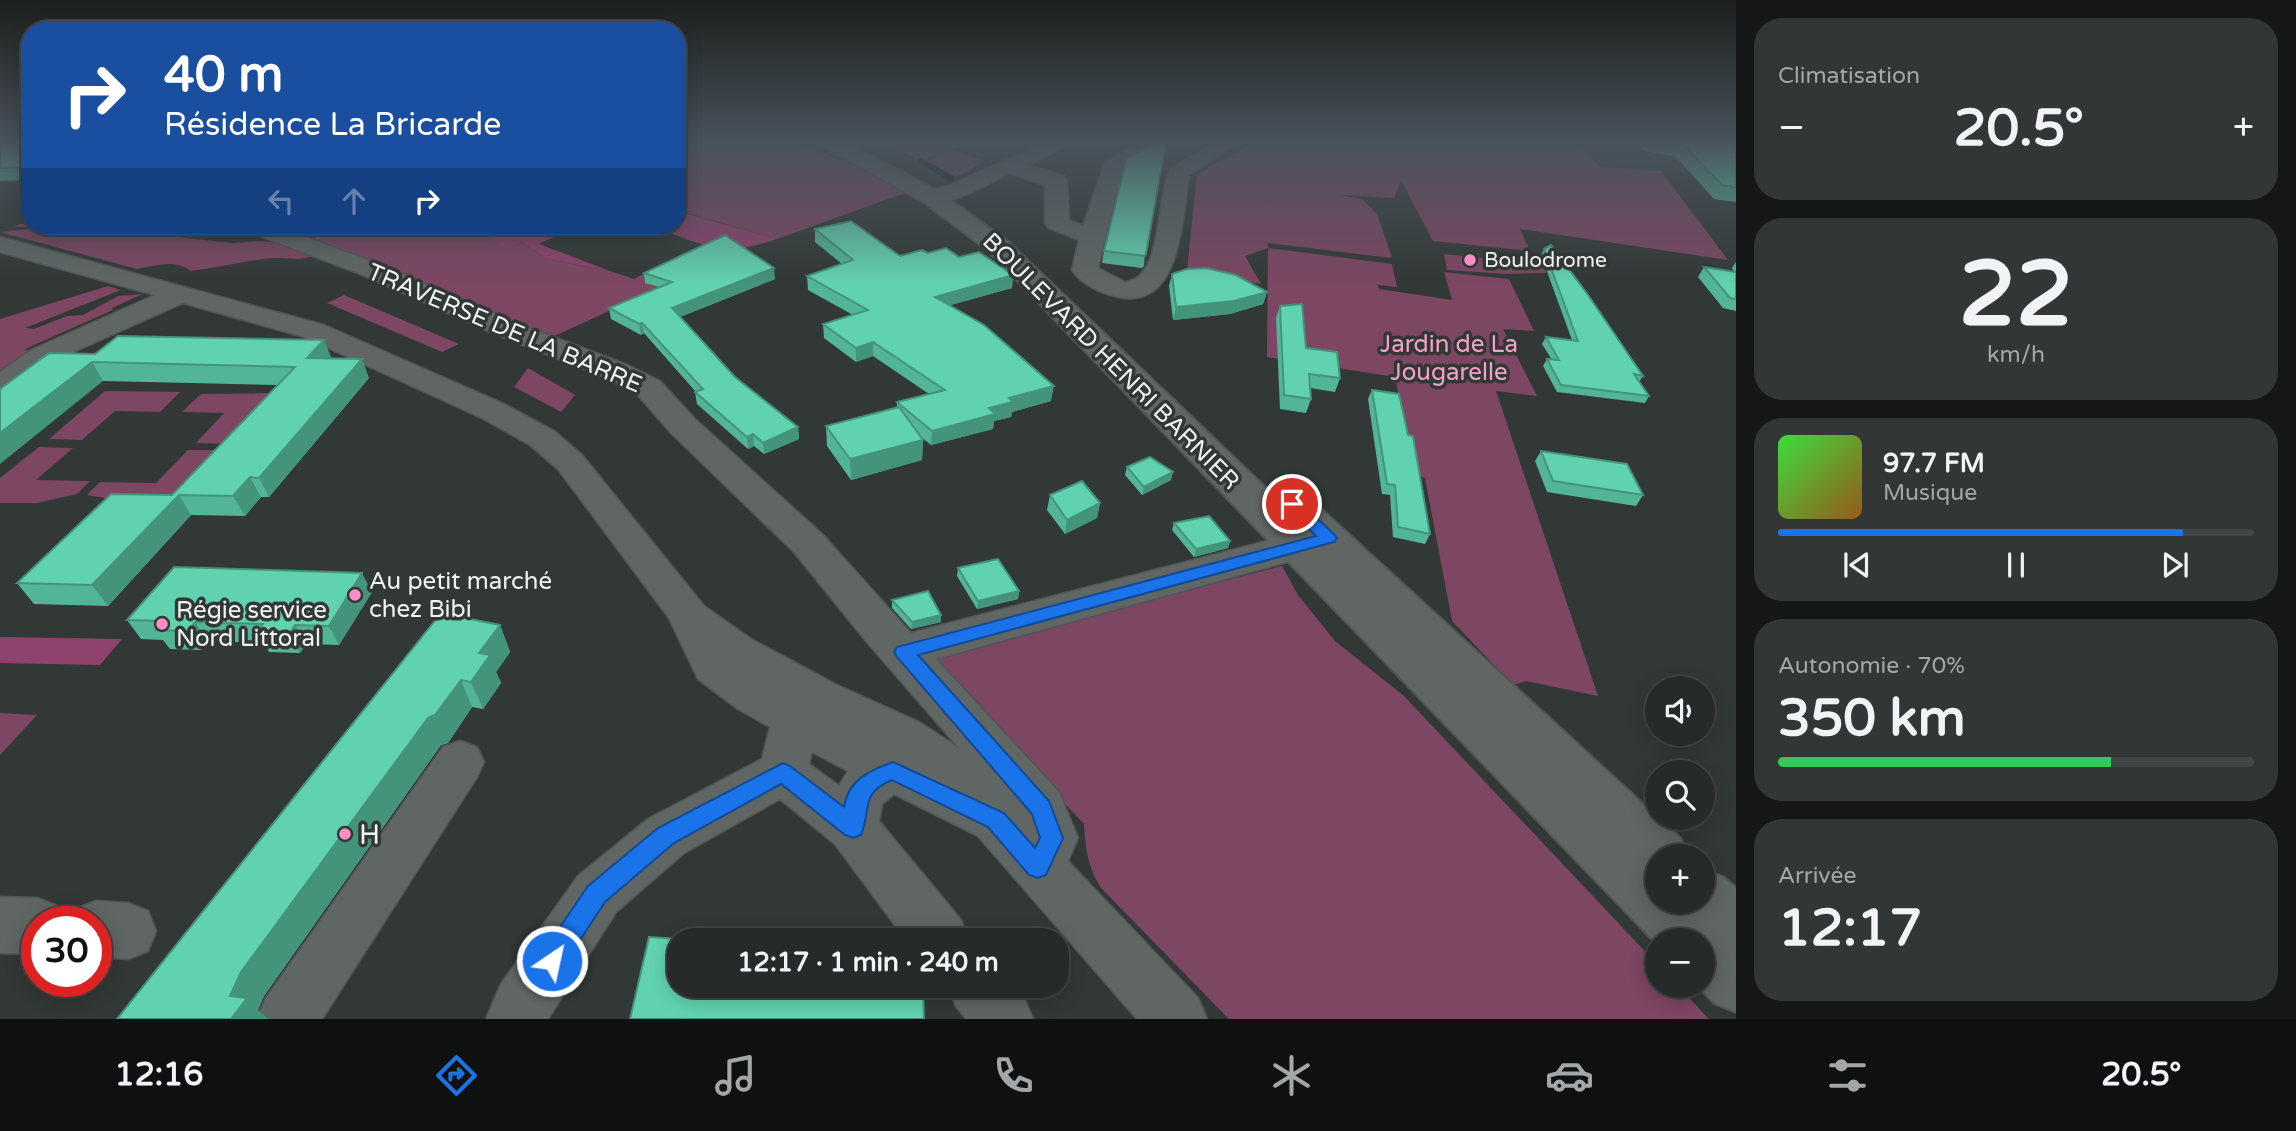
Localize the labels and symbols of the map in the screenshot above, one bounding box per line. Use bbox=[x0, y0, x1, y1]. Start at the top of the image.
street label: BOULEVARD HENRI BARNIER bbox=[976, 227, 1245, 496]
place label: Boulodrome bbox=[1484, 248, 1607, 273]
marker: Boulodrome bbox=[1462, 252, 1478, 268]
street label: TRAVERSE DE LA BARRE bbox=[363, 257, 646, 399]
park label: Jardin de La Jougarelle bbox=[1380, 330, 1518, 387]
pin bbox=[1262, 474, 1322, 534]
place label: Au petit marché chez Bibi bbox=[369, 567, 552, 624]
marker: Au petit marché chez Bibi bbox=[347, 587, 363, 603]
place label: Régie service Nord Littoral bbox=[176, 596, 327, 653]
marker: Régie service Nord Littoral bbox=[154, 616, 170, 632]
place label: H bbox=[359, 818, 380, 852]
marker: H bbox=[337, 826, 353, 842]
speed limit sign: 30 bbox=[21, 906, 112, 997]
position arrow bbox=[515, 924, 589, 998]

